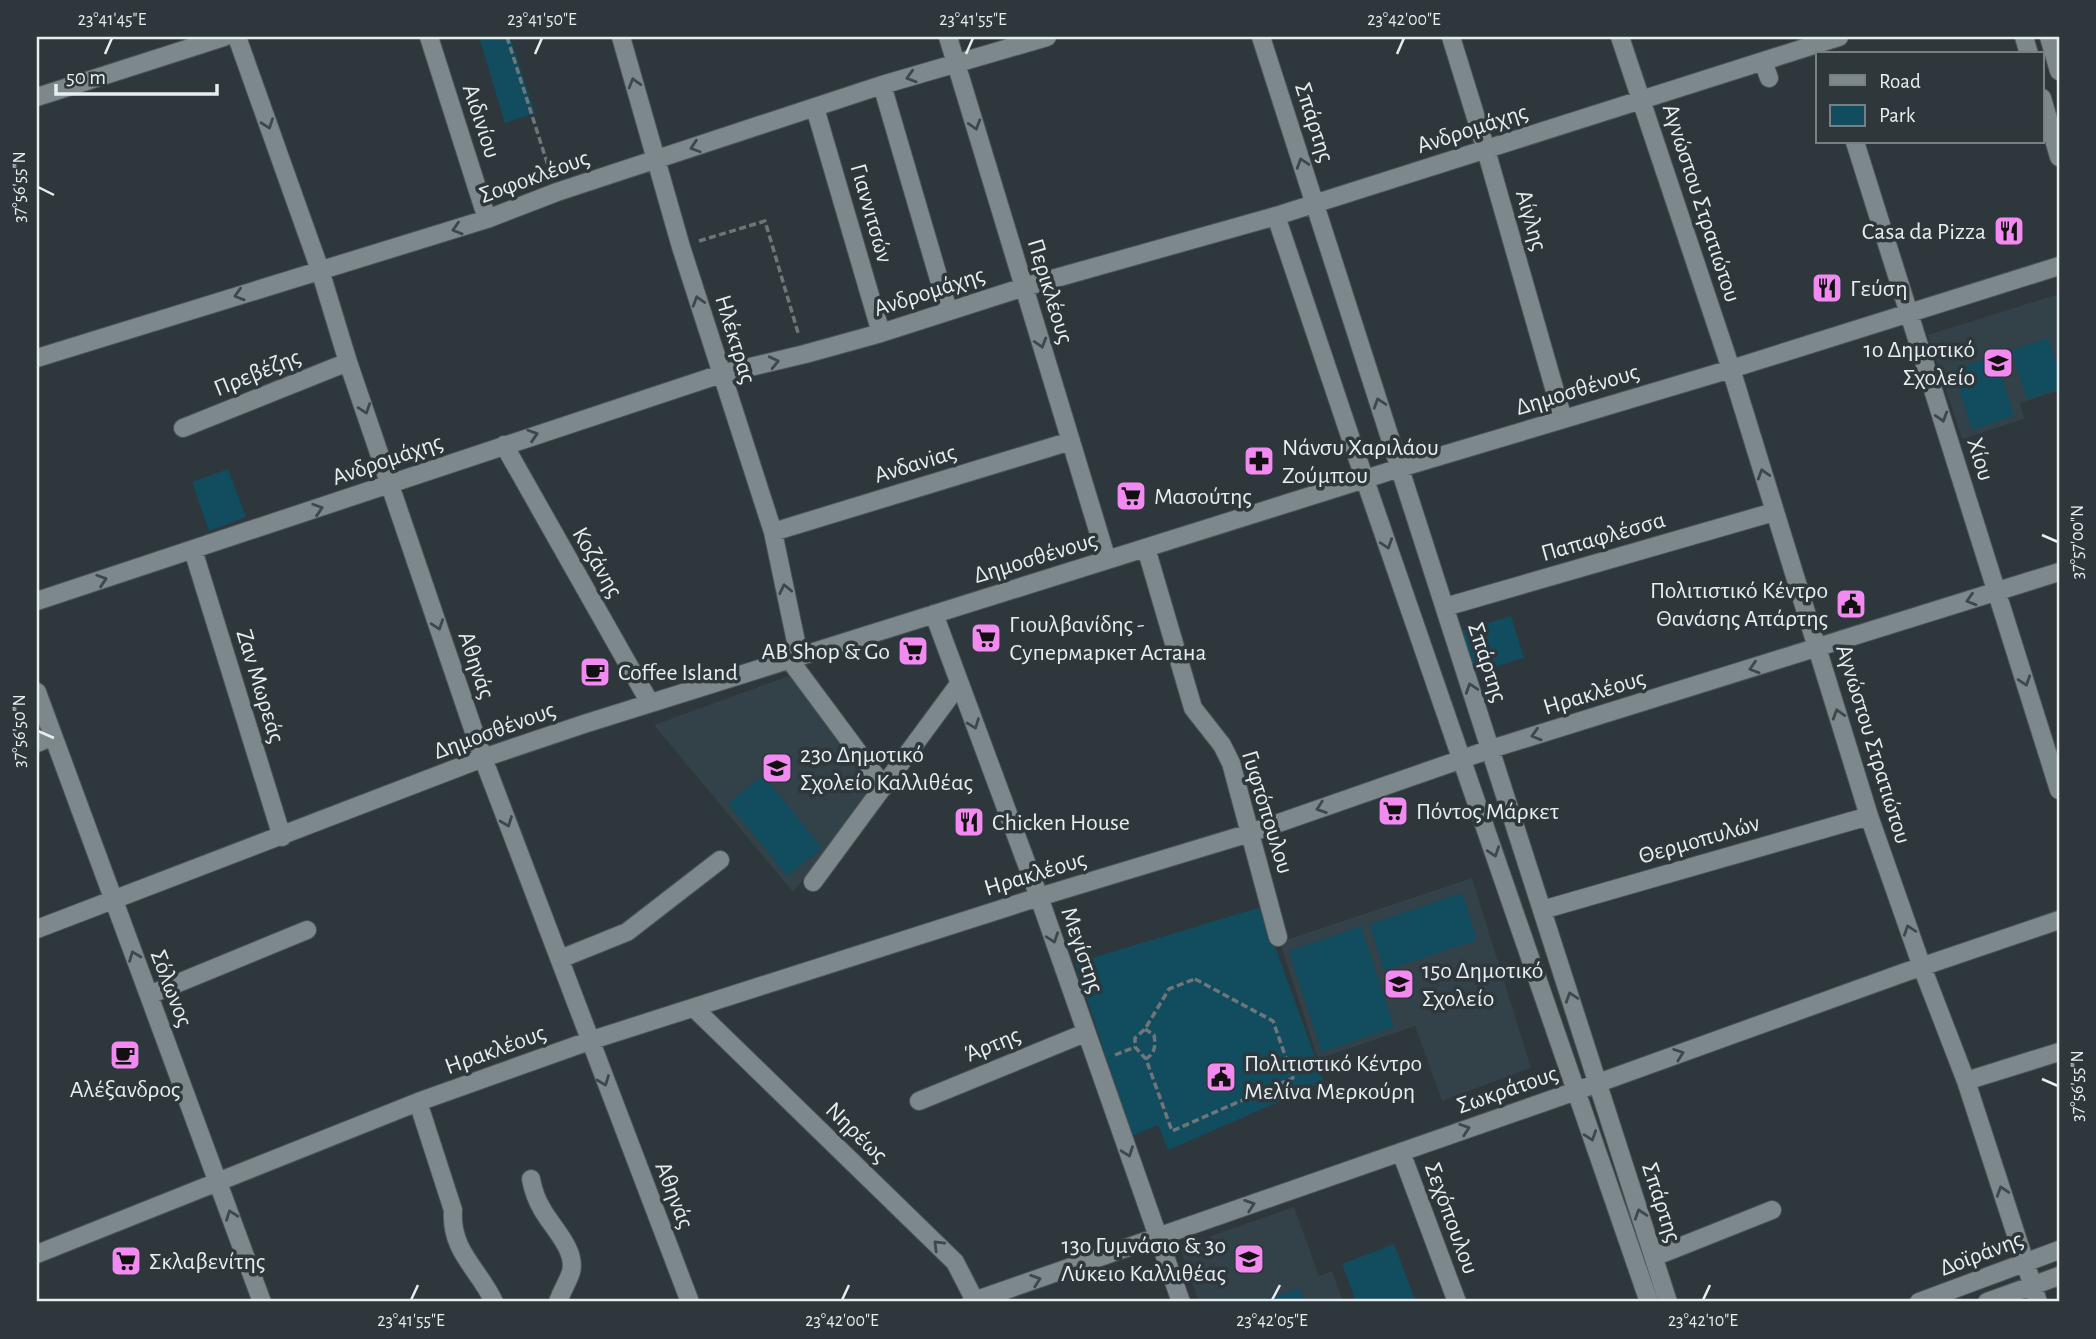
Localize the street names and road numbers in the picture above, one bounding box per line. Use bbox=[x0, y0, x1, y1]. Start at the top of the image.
street label: Σπάρτης bbox=[1290, 80, 1338, 165]
street label: Αιδινίου bbox=[458, 81, 504, 161]
street label: Ανδρομάχης bbox=[1414, 100, 1531, 158]
street label: Αγνώστου Στρατιώτου bbox=[1658, 101, 1744, 305]
street label: Σοφοκλέους bbox=[476, 146, 592, 208]
street label: Γιαννιτσών bbox=[845, 161, 897, 266]
street label: Αίγλης bbox=[1511, 187, 1551, 253]
street label: Περικλέους bbox=[1023, 236, 1077, 347]
street label: Ανδρομάχης bbox=[871, 263, 988, 321]
street label: Ηλέκτρας bbox=[710, 292, 760, 387]
street label: Πρεβέζης bbox=[211, 345, 304, 401]
street label: Δημοσθένους bbox=[1513, 360, 1642, 420]
street label: Ανδρομάχης bbox=[329, 430, 446, 490]
street label: Χίου bbox=[1962, 435, 1998, 484]
street label: Ανδανiας bbox=[871, 440, 959, 488]
street label: Παπαφλέσσα bbox=[1538, 508, 1668, 566]
street label: Κοζάνης bbox=[567, 523, 627, 602]
street label: Δημοσθένους bbox=[971, 528, 1100, 588]
street label: Σπάρτης bbox=[1463, 620, 1511, 705]
street label: Ζαν Μωρεάς bbox=[231, 627, 289, 746]
street label: Αθηνάς bbox=[453, 629, 499, 702]
street label: Αγνώστου Στρατιώτου bbox=[1831, 642, 1915, 847]
street label: Ηρακλέους bbox=[1540, 666, 1648, 720]
street label: Δημοσθένους bbox=[430, 698, 558, 764]
street label: Γυφτόπουλου bbox=[1237, 748, 1297, 877]
street label: Θερμοπυλών bbox=[1636, 811, 1763, 869]
street label: Ηρακλέους bbox=[981, 847, 1089, 901]
street label: Μεγίστης bbox=[1056, 904, 1108, 996]
street label: Σόλωνος bbox=[145, 947, 197, 1030]
street label: Ηρακλέους bbox=[442, 1021, 549, 1079]
street label: Άρτης bbox=[961, 1023, 1024, 1067]
street label: Σωκράτους bbox=[1454, 1062, 1561, 1118]
street label: Νηρέως bbox=[821, 1098, 892, 1168]
street label: Αθηνάς bbox=[650, 1159, 698, 1232]
street label: Σεχόπουλου bbox=[1420, 1159, 1482, 1277]
street label: Σπάρτης bbox=[1637, 1160, 1685, 1245]
street label: Δοϊράνης bbox=[1936, 1227, 2026, 1281]

